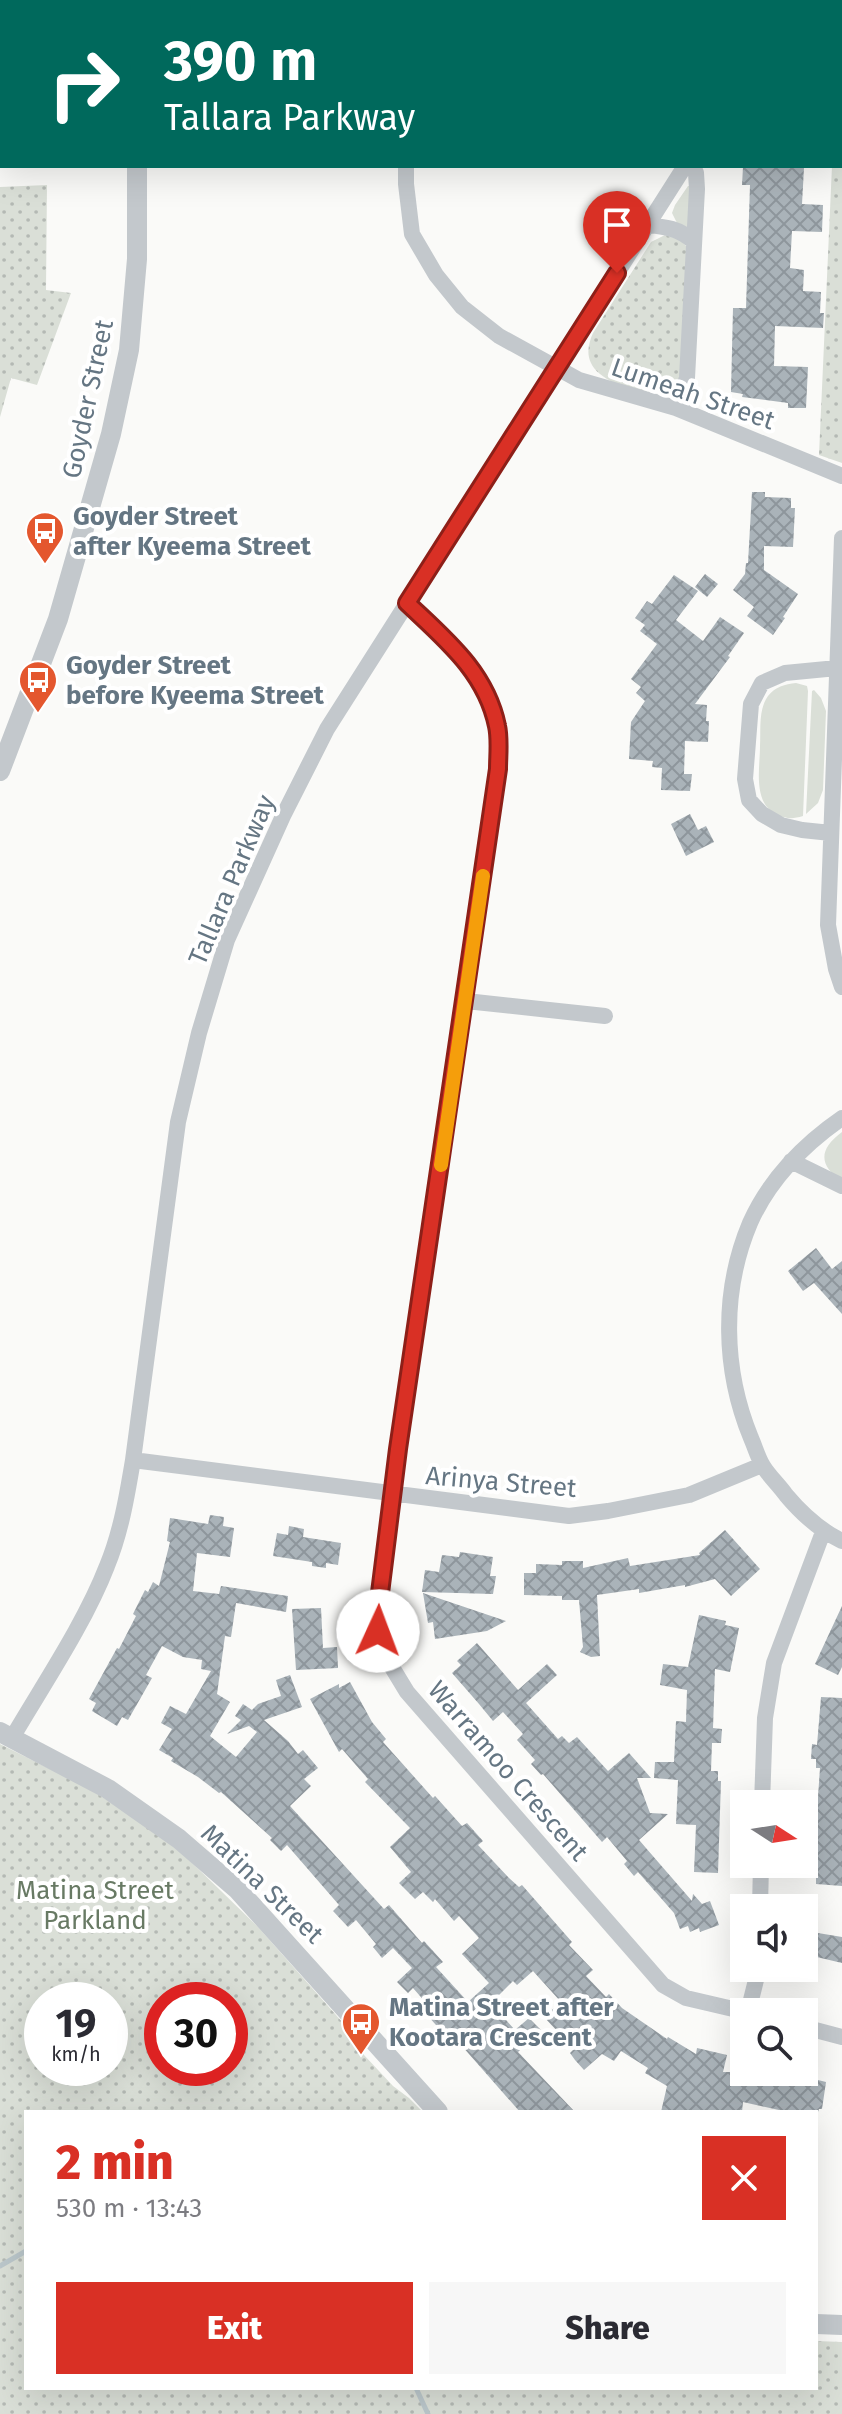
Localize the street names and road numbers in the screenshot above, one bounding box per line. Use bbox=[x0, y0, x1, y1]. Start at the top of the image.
street label: Goyder Street bbox=[56, 316, 120, 481]
street label: Lumeah Street bbox=[607, 352, 779, 437]
street label: Tallara Parkway bbox=[182, 790, 282, 970]
street label: Arinya Street bbox=[424, 1460, 578, 1504]
street label: Warramoo Crescent bbox=[421, 1675, 595, 1868]
street label: Matina Street bbox=[194, 1818, 330, 1950]

